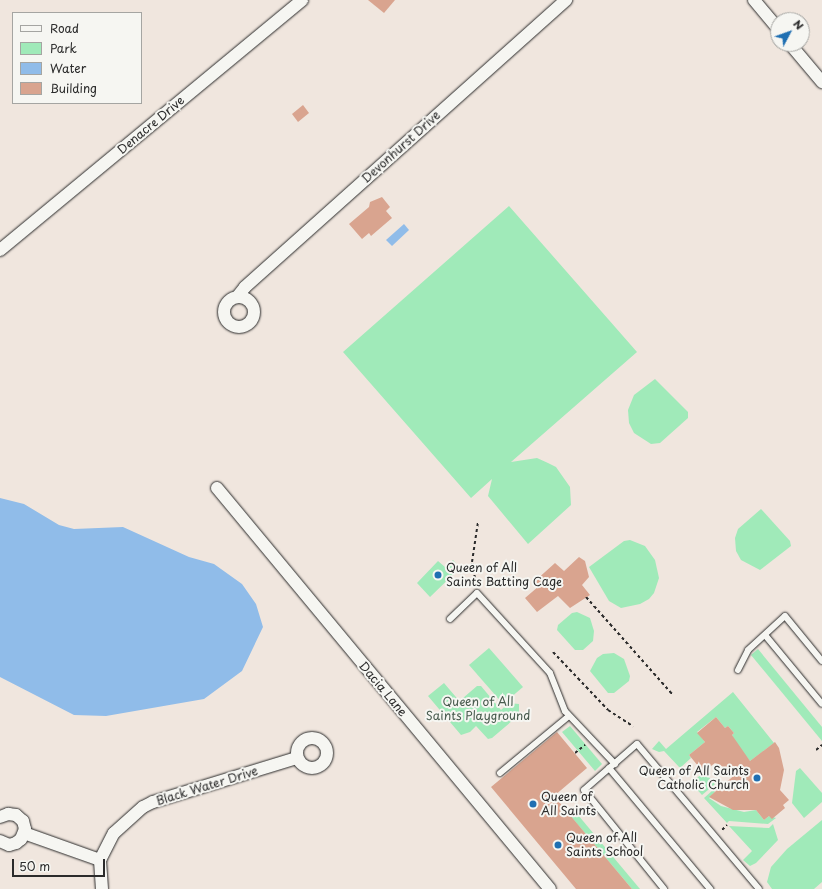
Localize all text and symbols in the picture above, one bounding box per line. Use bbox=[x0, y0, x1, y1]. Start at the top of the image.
legend bbox=[12, 12, 142, 104]
north arrow bbox=[770, 12, 810, 52]
text: N bbox=[789, 16, 808, 33]
text: Road bbox=[50, 19, 79, 37]
text: Park bbox=[50, 39, 77, 57]
text: Water bbox=[50, 59, 86, 77]
text: Building bbox=[50, 79, 97, 97]
street label: Denacre Drive bbox=[114, 93, 188, 157]
street label: Devonhurst Drive bbox=[359, 108, 443, 186]
place label: Queen of All Saints Batting Cage bbox=[446, 561, 562, 589]
marker: Queen of All Saints Batting Cage bbox=[433, 570, 443, 580]
street label: Dacia Lane bbox=[356, 659, 410, 719]
park label: Queen of All Saints Playground bbox=[426, 695, 530, 723]
street label: Black Water Drive bbox=[154, 763, 260, 809]
place label: Queen of All Saints Catholic Church bbox=[637, 764, 749, 792]
marker: Queen of All Saints Catholic Church bbox=[752, 773, 762, 783]
place label: Queen of All Saints bbox=[541, 790, 597, 818]
marker: Queen of All Saints bbox=[528, 799, 538, 809]
place label: Queen of All Saints School bbox=[566, 831, 643, 859]
marker: Queen of All Saints School bbox=[553, 840, 563, 850]
scale bar bbox=[14, 851, 107, 877]
text: 50 m bbox=[19, 857, 50, 875]

